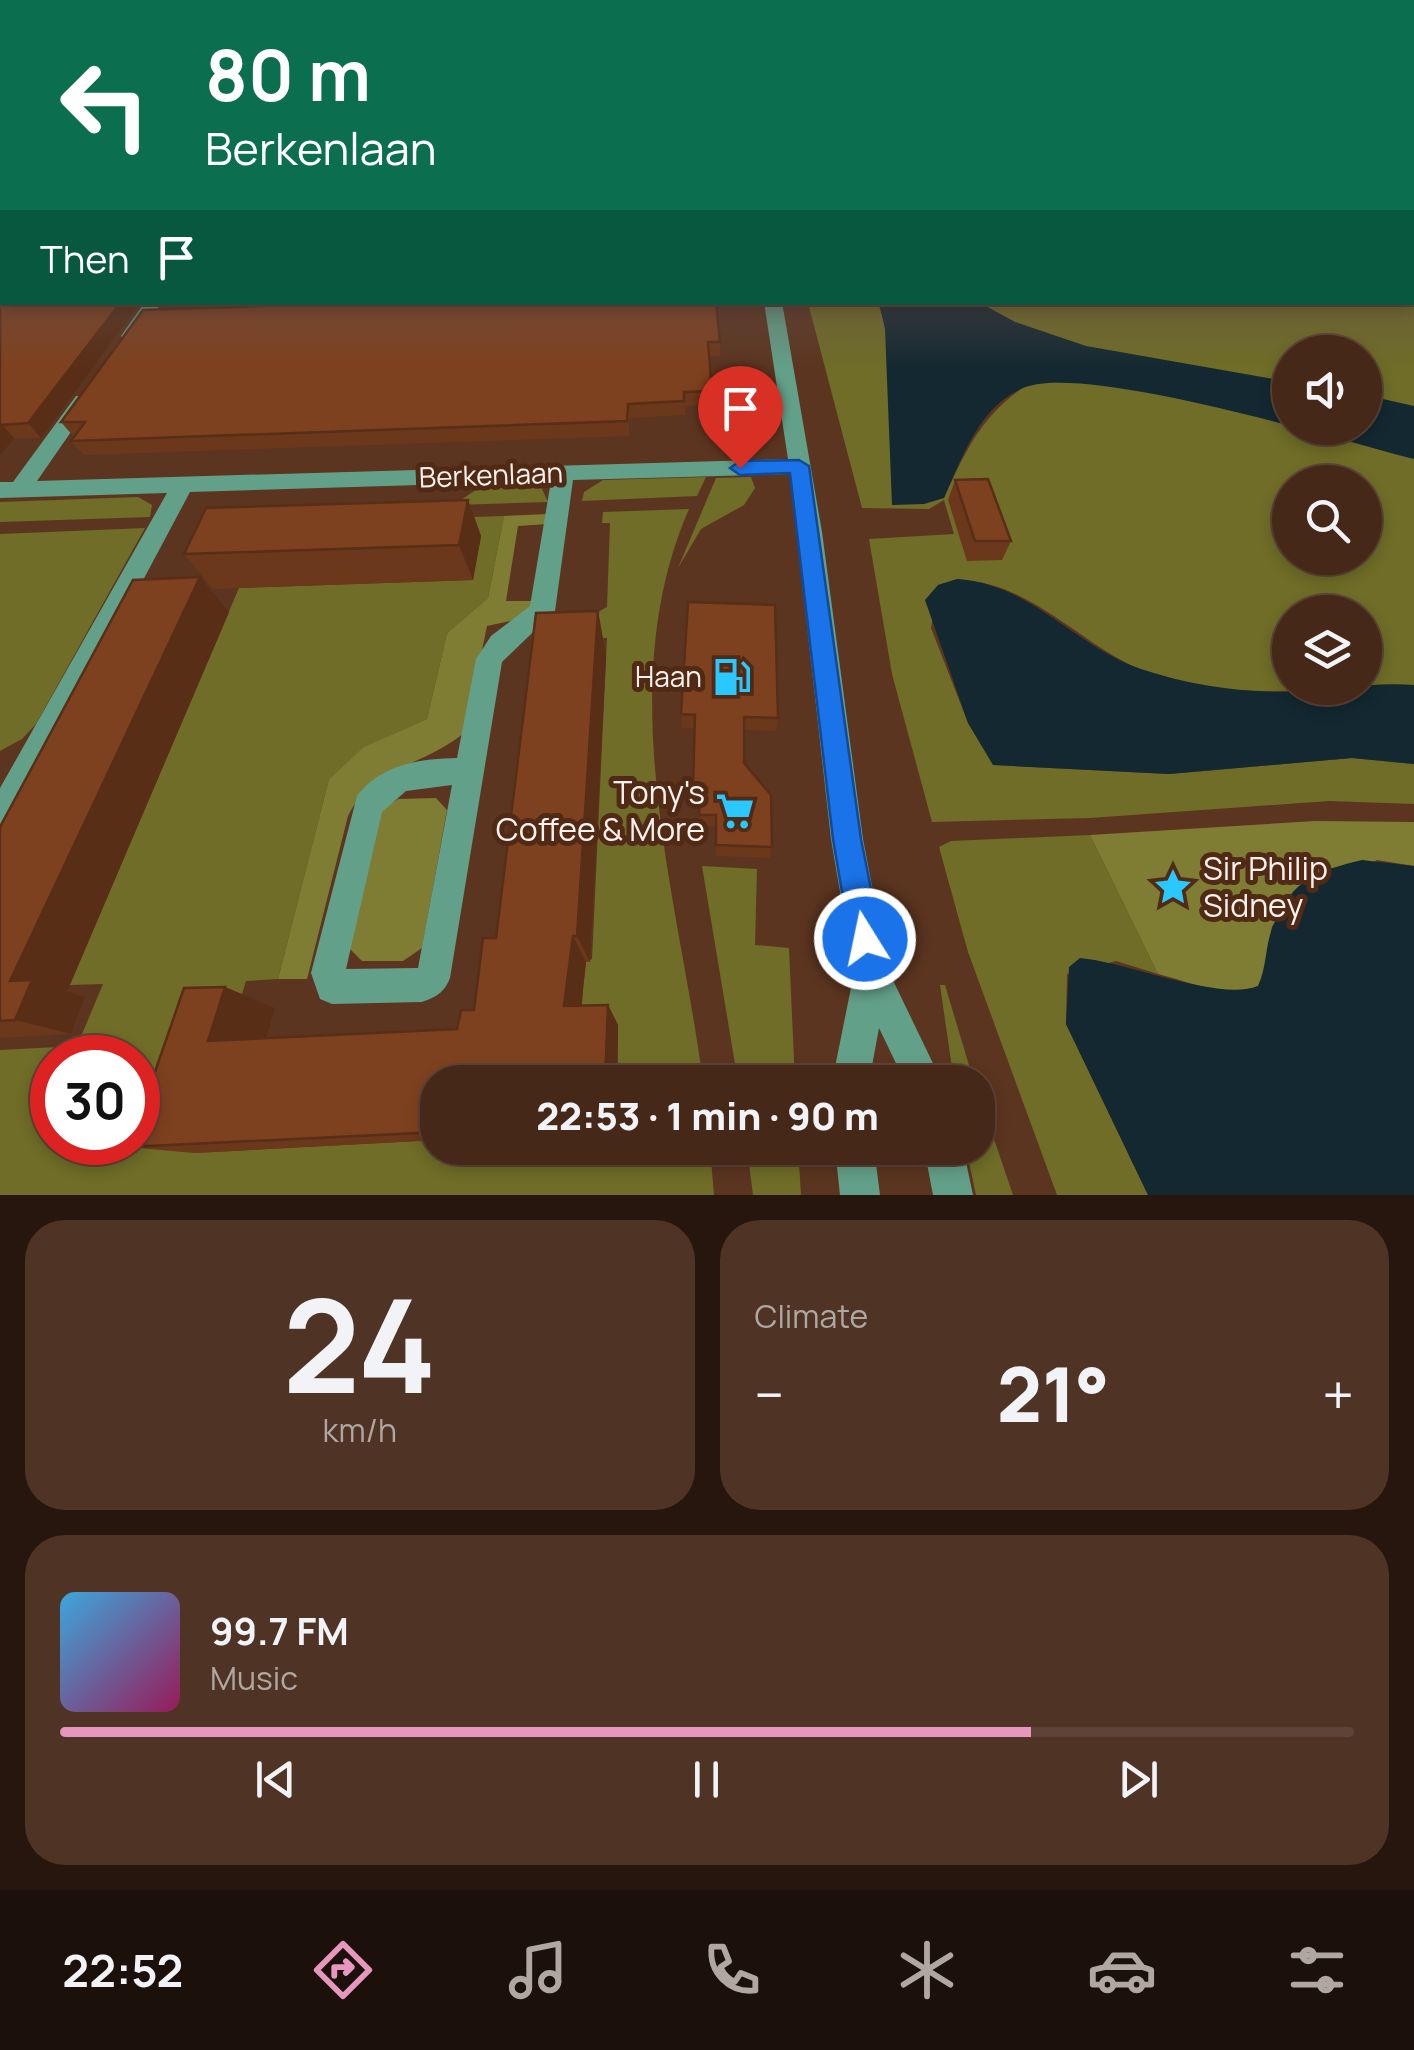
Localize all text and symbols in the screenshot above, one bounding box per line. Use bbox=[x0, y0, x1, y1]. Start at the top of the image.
text: 80 m bbox=[205, 26, 371, 122]
icon: left bbox=[40, 40, 170, 170]
text: Berkenlaan bbox=[205, 117, 437, 179]
icon: arrive bbox=[149, 230, 204, 285]
text: Then bbox=[40, 232, 129, 284]
map controls bbox=[1272, 335, 1382, 705]
button: sound bbox=[1272, 335, 1382, 445]
pin bbox=[698, 366, 783, 469]
icon: arrive bbox=[713, 381, 768, 436]
street label: Berkenlaan bbox=[418, 452, 564, 496]
button: search bbox=[1272, 465, 1382, 575]
button: layers bbox=[1272, 595, 1382, 705]
fuel station icon: Haan bbox=[711, 656, 753, 698]
place label: Haan bbox=[635, 657, 702, 695]
place label: Tony's Coffee & More bbox=[496, 770, 705, 851]
supermarket icon: Tony's Coffee & More bbox=[714, 790, 756, 832]
place label: Sir Philip Sidney bbox=[1203, 846, 1328, 927]
place icon: Sir Philip Sidney bbox=[1152, 866, 1194, 908]
position arrow bbox=[813, 887, 917, 991]
speed limit sign: 30 bbox=[30, 1035, 160, 1165]
text: 22:53 · 1 min · 90 m bbox=[536, 1089, 879, 1141]
text: 24 bbox=[283, 1254, 437, 1432]
text: Climate bbox=[755, 1294, 868, 1338]
text: 21° bbox=[997, 1342, 1110, 1445]
text: − bbox=[755, 1356, 784, 1432]
text: + bbox=[1322, 1356, 1354, 1432]
text: km/h bbox=[323, 1408, 397, 1452]
text: 99.7 FM bbox=[210, 1604, 349, 1656]
text: Music bbox=[210, 1656, 298, 1700]
icon: previous bbox=[248, 1752, 303, 1807]
icon: pause bbox=[679, 1752, 734, 1807]
icon: next bbox=[1111, 1752, 1166, 1807]
icon: directions bbox=[308, 1935, 378, 2005]
icon: music bbox=[503, 1935, 573, 2005]
icon: phone bbox=[697, 1935, 767, 2005]
icon: climate bbox=[892, 1935, 962, 2005]
icon: car bbox=[1087, 1935, 1157, 2005]
icon: filters bbox=[1282, 1935, 1352, 2005]
text: 22:52 bbox=[62, 1939, 183, 2001]

